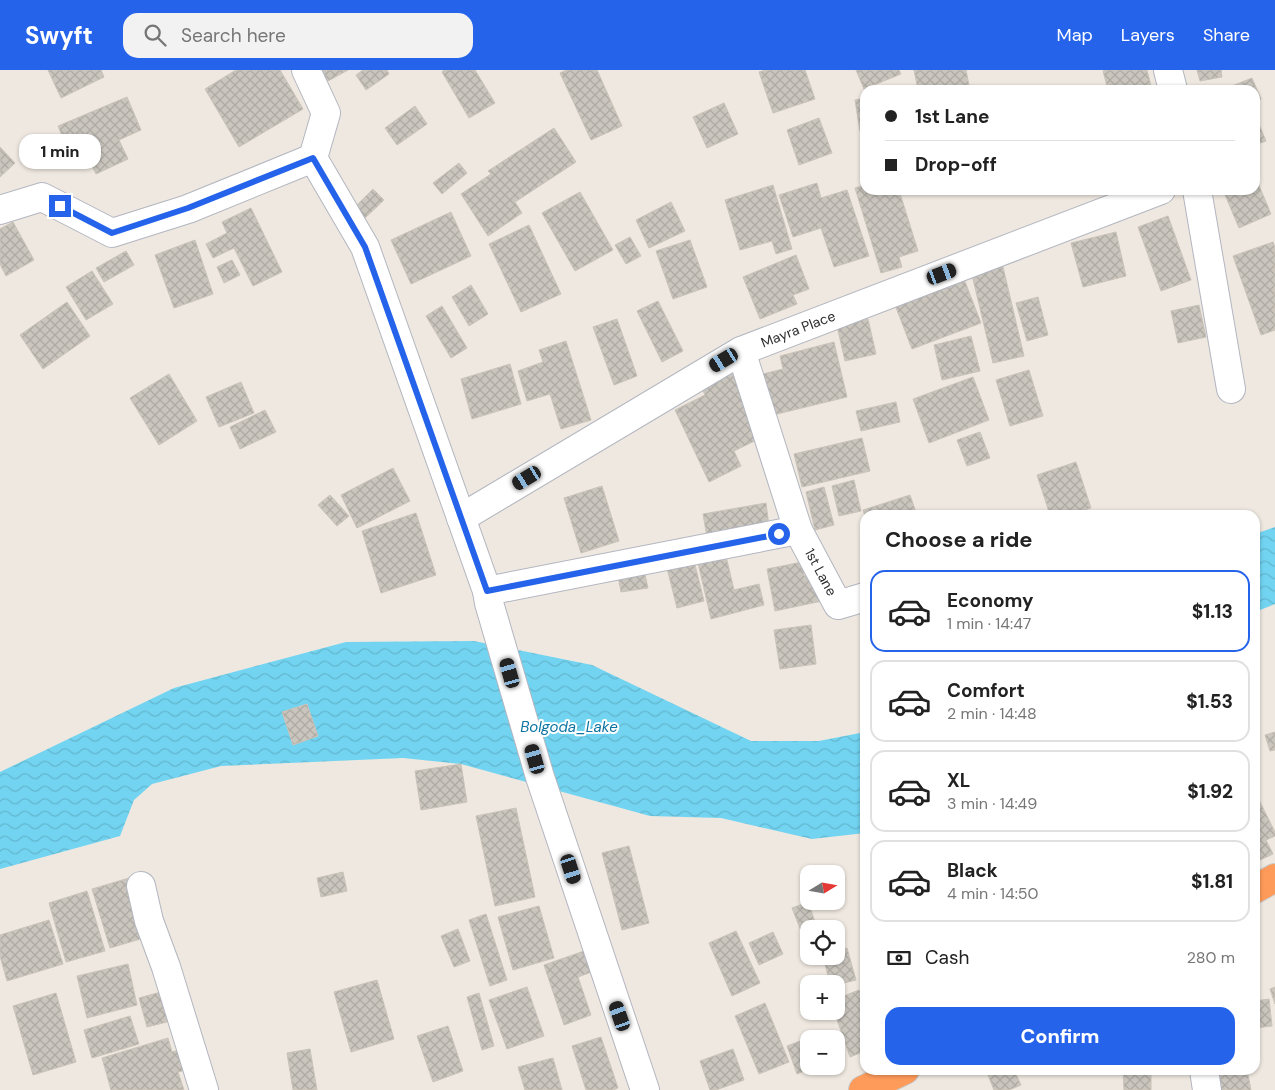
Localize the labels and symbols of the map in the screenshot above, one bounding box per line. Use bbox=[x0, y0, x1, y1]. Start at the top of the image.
callout: 1 min bbox=[19, 134, 101, 168]
route end bbox=[49, 195, 71, 217]
car bbox=[925, 262, 958, 286]
street label: Mayra Place bbox=[758, 307, 838, 351]
car bbox=[707, 346, 740, 374]
car bbox=[510, 464, 543, 492]
route start bbox=[768, 523, 790, 545]
street label: 1st Lane bbox=[801, 545, 841, 599]
car bbox=[498, 657, 521, 689]
water label: Bolgoda_Lake bbox=[520, 717, 618, 737]
car bbox=[523, 743, 546, 775]
car bbox=[559, 852, 582, 886]
north arrow bbox=[800, 865, 845, 910]
car bbox=[608, 999, 631, 1033]

